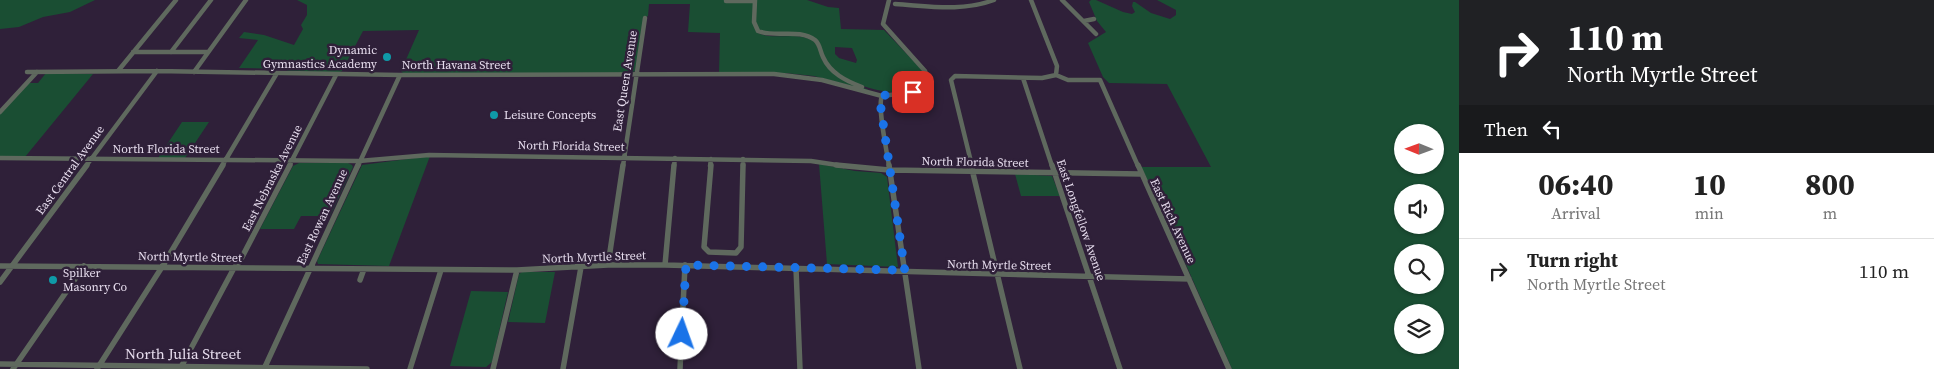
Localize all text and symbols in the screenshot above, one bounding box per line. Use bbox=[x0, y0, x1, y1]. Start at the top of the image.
text: 110 m bbox=[1567, 14, 1663, 62]
icon: right bbox=[1484, 20, 1549, 85]
street label: East Queen Avenue bbox=[609, 29, 641, 133]
place label: Dynamic Gymnastics Academy bbox=[263, 42, 378, 72]
marker: Dynamic Gymnastics Academy bbox=[381, 51, 393, 63]
street label: North Havana Street bbox=[402, 57, 510, 73]
text: North Myrtle Street bbox=[1567, 59, 1757, 89]
pin bbox=[892, 71, 934, 113]
icon: arrive bbox=[899, 78, 927, 106]
place label: Leisure Concepts bbox=[504, 107, 596, 123]
marker: Leisure Concepts bbox=[488, 109, 500, 121]
icon: left bbox=[1538, 115, 1566, 143]
text: Then bbox=[1484, 116, 1528, 142]
street label: East Central Avenue bbox=[32, 122, 108, 218]
street label: East Nebraska Avenue bbox=[238, 122, 306, 234]
north arrow bbox=[1394, 124, 1444, 174]
map controls bbox=[1394, 124, 1444, 354]
street label: North Florida Street bbox=[517, 137, 625, 155]
street label: North Florida Street bbox=[113, 141, 220, 157]
street label: North Florida Street bbox=[921, 153, 1029, 171]
street label: East Longfellow Avenue bbox=[1053, 157, 1109, 283]
text: 06:40 bbox=[1538, 164, 1613, 205]
text: 10 bbox=[1693, 164, 1726, 205]
text: 800 bbox=[1805, 164, 1855, 205]
street label: East Rowan Avenue bbox=[293, 166, 351, 268]
street label: East Rich Avenue bbox=[1146, 176, 1200, 266]
button: sound bbox=[1394, 184, 1444, 234]
text: Arrival bbox=[1551, 202, 1601, 224]
text: min bbox=[1695, 202, 1724, 224]
text: m bbox=[1823, 202, 1837, 224]
button: search bbox=[1394, 244, 1444, 294]
street label: North Myrtle Street bbox=[542, 247, 646, 267]
text: Turn right bbox=[1527, 247, 1618, 273]
street label: North Myrtle Street bbox=[138, 248, 242, 266]
street label: North Myrtle Street bbox=[947, 256, 1051, 274]
icon: right bbox=[1484, 257, 1512, 285]
text: 110 m bbox=[1859, 258, 1909, 284]
place label: Spilker Masonry Co bbox=[63, 265, 127, 295]
text: North Myrtle Street bbox=[1527, 273, 1665, 295]
marker: Spilker Masonry Co bbox=[47, 274, 59, 286]
button: layers bbox=[1394, 304, 1444, 354]
position arrow bbox=[655, 307, 707, 359]
street label: North Julia Street bbox=[125, 343, 241, 364]

